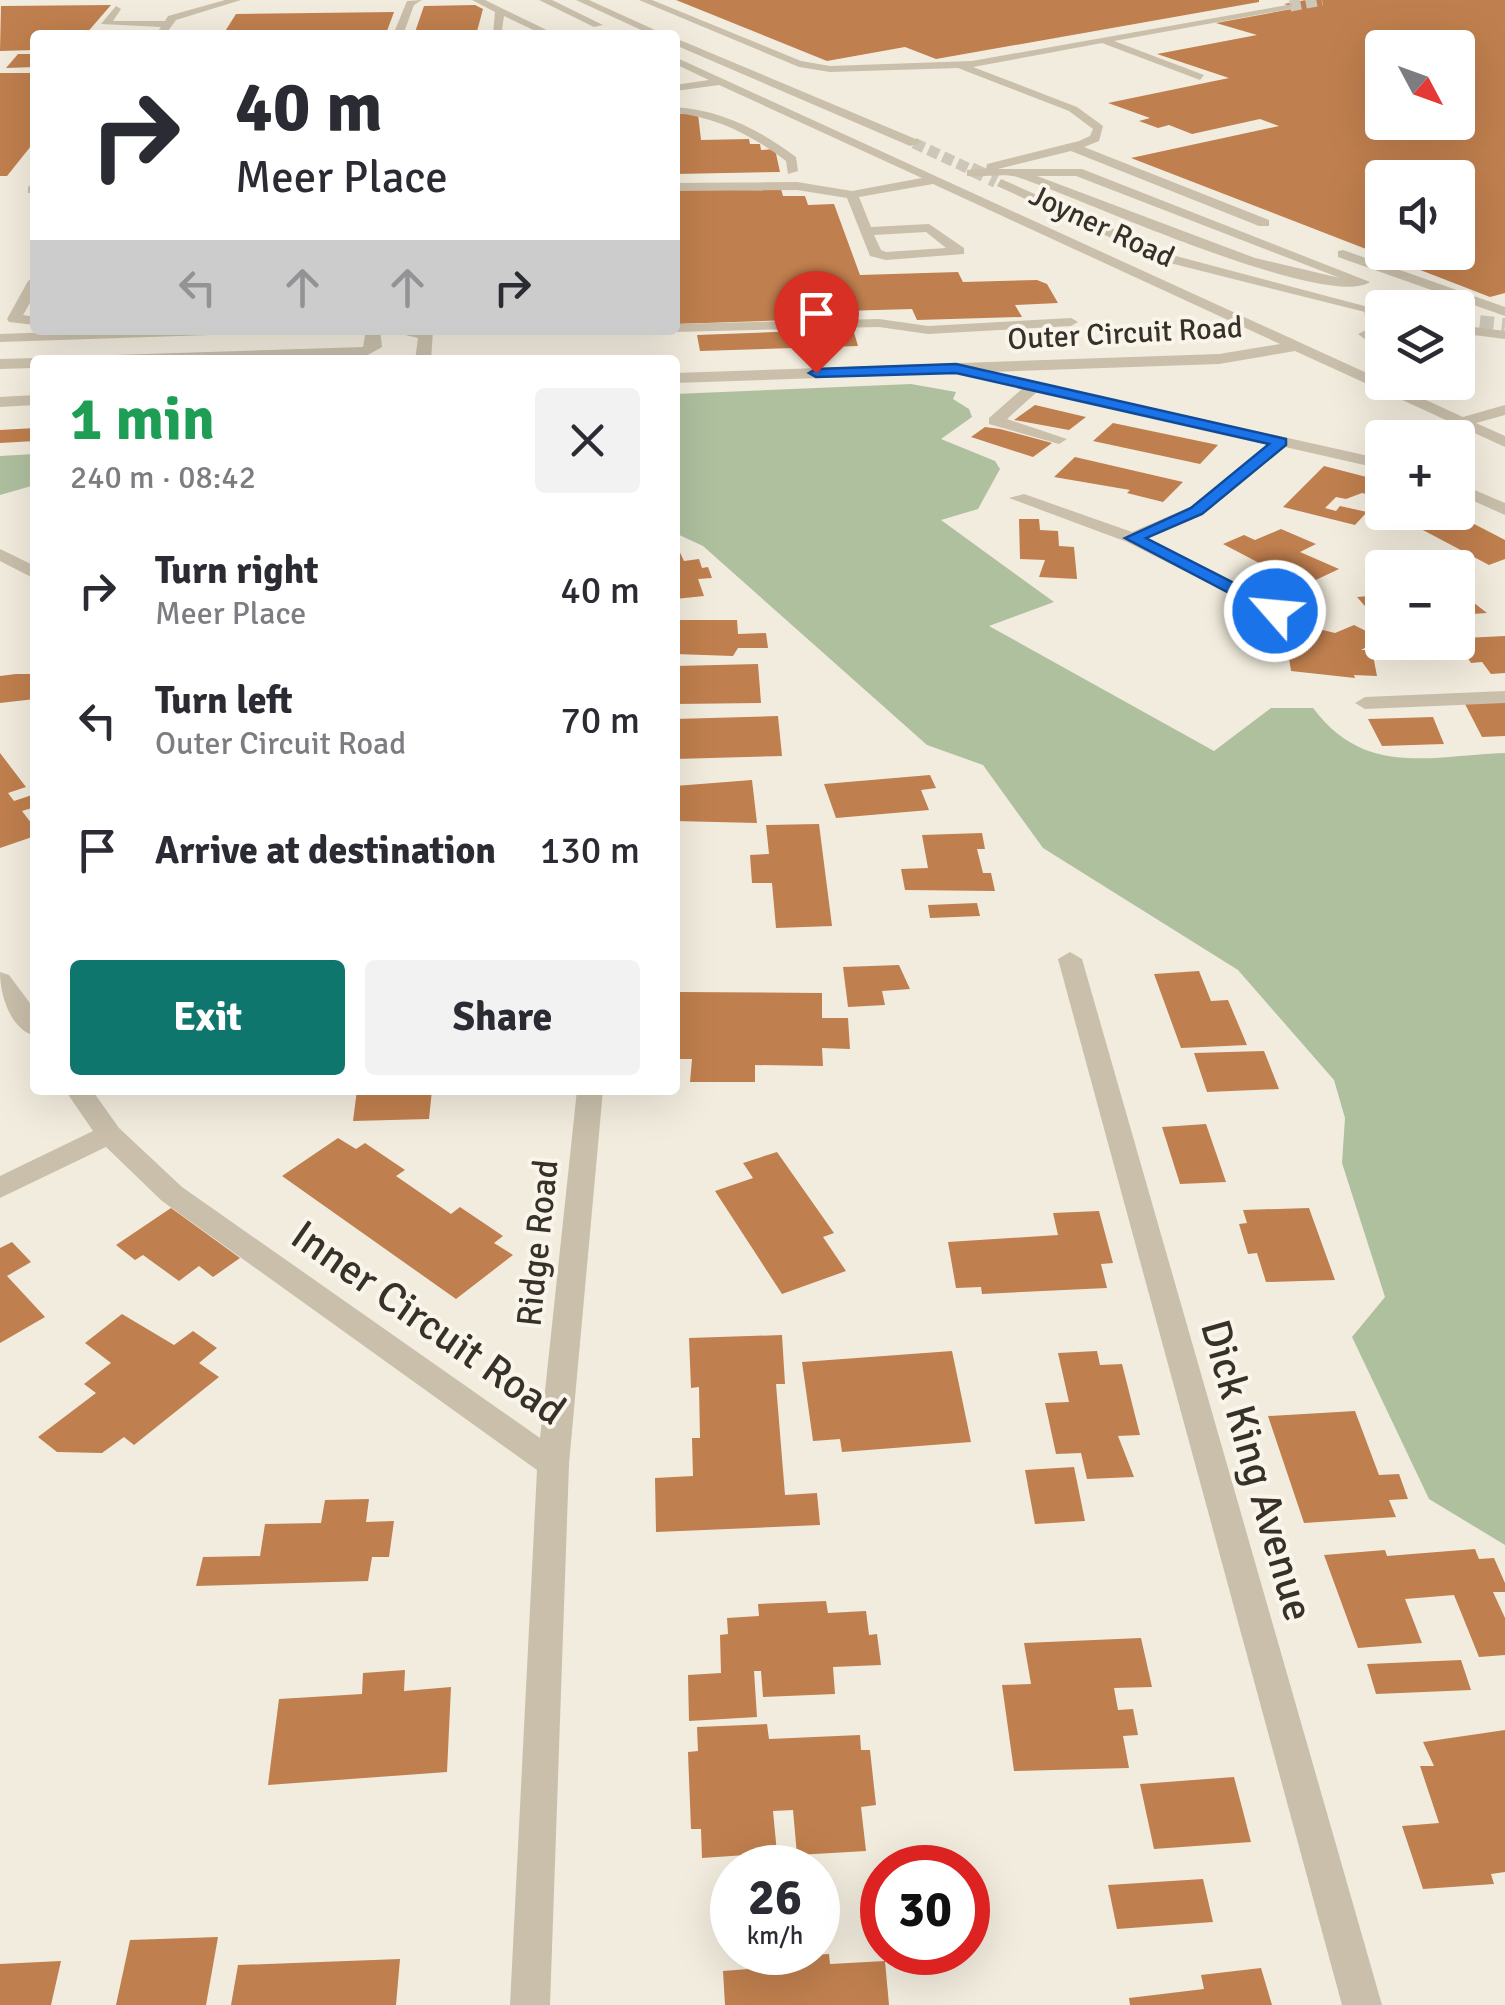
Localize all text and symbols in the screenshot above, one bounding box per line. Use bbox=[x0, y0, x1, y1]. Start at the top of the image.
north arrow bbox=[1365, 30, 1475, 140]
map controls bbox=[1365, 30, 1475, 660]
text: 40 m bbox=[235, 64, 383, 150]
icon: right bbox=[70, 70, 200, 200]
text: Meer Place bbox=[235, 150, 448, 205]
button: sound bbox=[1365, 160, 1475, 270]
street label: Joyner Road bbox=[1023, 177, 1180, 276]
icon: left bbox=[170, 260, 225, 315]
icon: ahead bbox=[275, 260, 330, 315]
icon: ahead bbox=[380, 260, 435, 315]
icon: right bbox=[485, 260, 540, 315]
pin bbox=[774, 271, 859, 374]
icon: arrive bbox=[789, 286, 844, 341]
button: layers bbox=[1365, 290, 1475, 400]
street label: Outer Circuit Road bbox=[1006, 309, 1244, 358]
text: 1 min bbox=[70, 383, 215, 457]
button: close bbox=[535, 388, 640, 493]
button: + bbox=[1365, 420, 1475, 530]
text: 240 m · 08:42 bbox=[70, 458, 256, 497]
text: Turn right bbox=[155, 547, 319, 594]
button: − bbox=[1365, 550, 1475, 660]
position arrow bbox=[1223, 559, 1327, 663]
icon: right bbox=[70, 563, 125, 618]
text: 40 m bbox=[560, 567, 640, 614]
text: Meer Place bbox=[155, 594, 306, 633]
text: Turn left bbox=[155, 677, 293, 724]
icon: left bbox=[70, 693, 125, 748]
text: 70 m bbox=[560, 697, 640, 744]
text: Outer Circuit Road bbox=[155, 724, 406, 763]
icon: arrive bbox=[70, 823, 125, 878]
text: Arrive at destination bbox=[155, 827, 496, 874]
text: 130 m bbox=[540, 827, 640, 874]
button: Exit bbox=[70, 960, 345, 1075]
button: Share bbox=[365, 960, 640, 1075]
street label: Ridge Road bbox=[507, 1157, 568, 1329]
street label: Inner Circuit Road bbox=[281, 1210, 575, 1437]
street label: Dick King Avenue bbox=[1189, 1314, 1324, 1627]
speed limit sign: 30 bbox=[860, 1845, 990, 1975]
text: 26 bbox=[748, 1867, 802, 1929]
text: km/h bbox=[747, 1920, 803, 1951]

